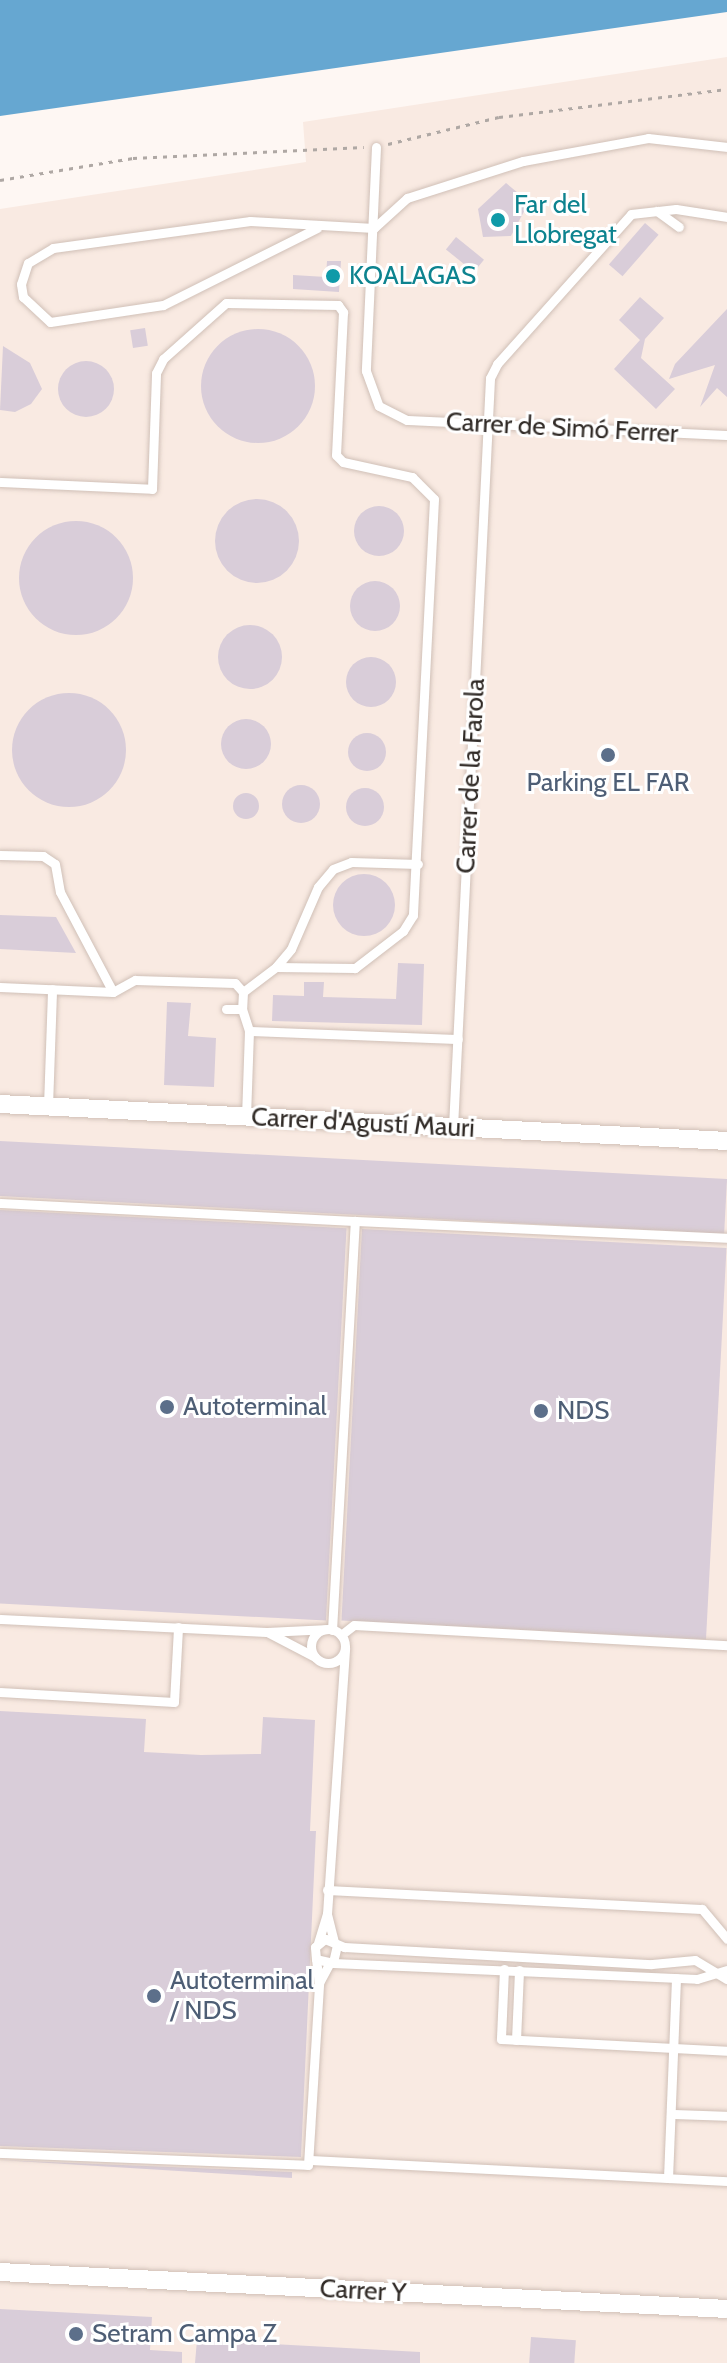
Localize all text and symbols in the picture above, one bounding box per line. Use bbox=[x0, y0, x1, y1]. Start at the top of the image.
place label: Far del Llobregat bbox=[514, 189, 617, 250]
marker: Far del Llobregat bbox=[489, 211, 507, 229]
place label: KOALAGAS bbox=[349, 260, 476, 292]
marker: KOALAGAS bbox=[324, 267, 342, 285]
street label: Carrer de Simó Ferrer bbox=[445, 406, 679, 450]
street label: Carrer de la Farola bbox=[450, 678, 492, 874]
marker: Parking EL FAR bbox=[599, 746, 617, 764]
place label: Parking EL FAR bbox=[527, 767, 689, 799]
street label: Carrer d'Agustí Mauri bbox=[250, 1102, 476, 1144]
place label: Autoterminal bbox=[183, 1391, 327, 1423]
place label: NDS bbox=[557, 1395, 609, 1427]
marker: Autoterminal bbox=[158, 1398, 176, 1416]
marker: NDS bbox=[532, 1402, 550, 1420]
place label: Autoterminal / NDS bbox=[170, 1965, 314, 2026]
marker: Autoterminal / NDS bbox=[145, 1987, 163, 2005]
street label: Carrer Y bbox=[319, 2273, 407, 2309]
place label: Setram Campa Z bbox=[92, 2318, 277, 2350]
marker: Setram Campa Z bbox=[67, 2325, 85, 2343]

